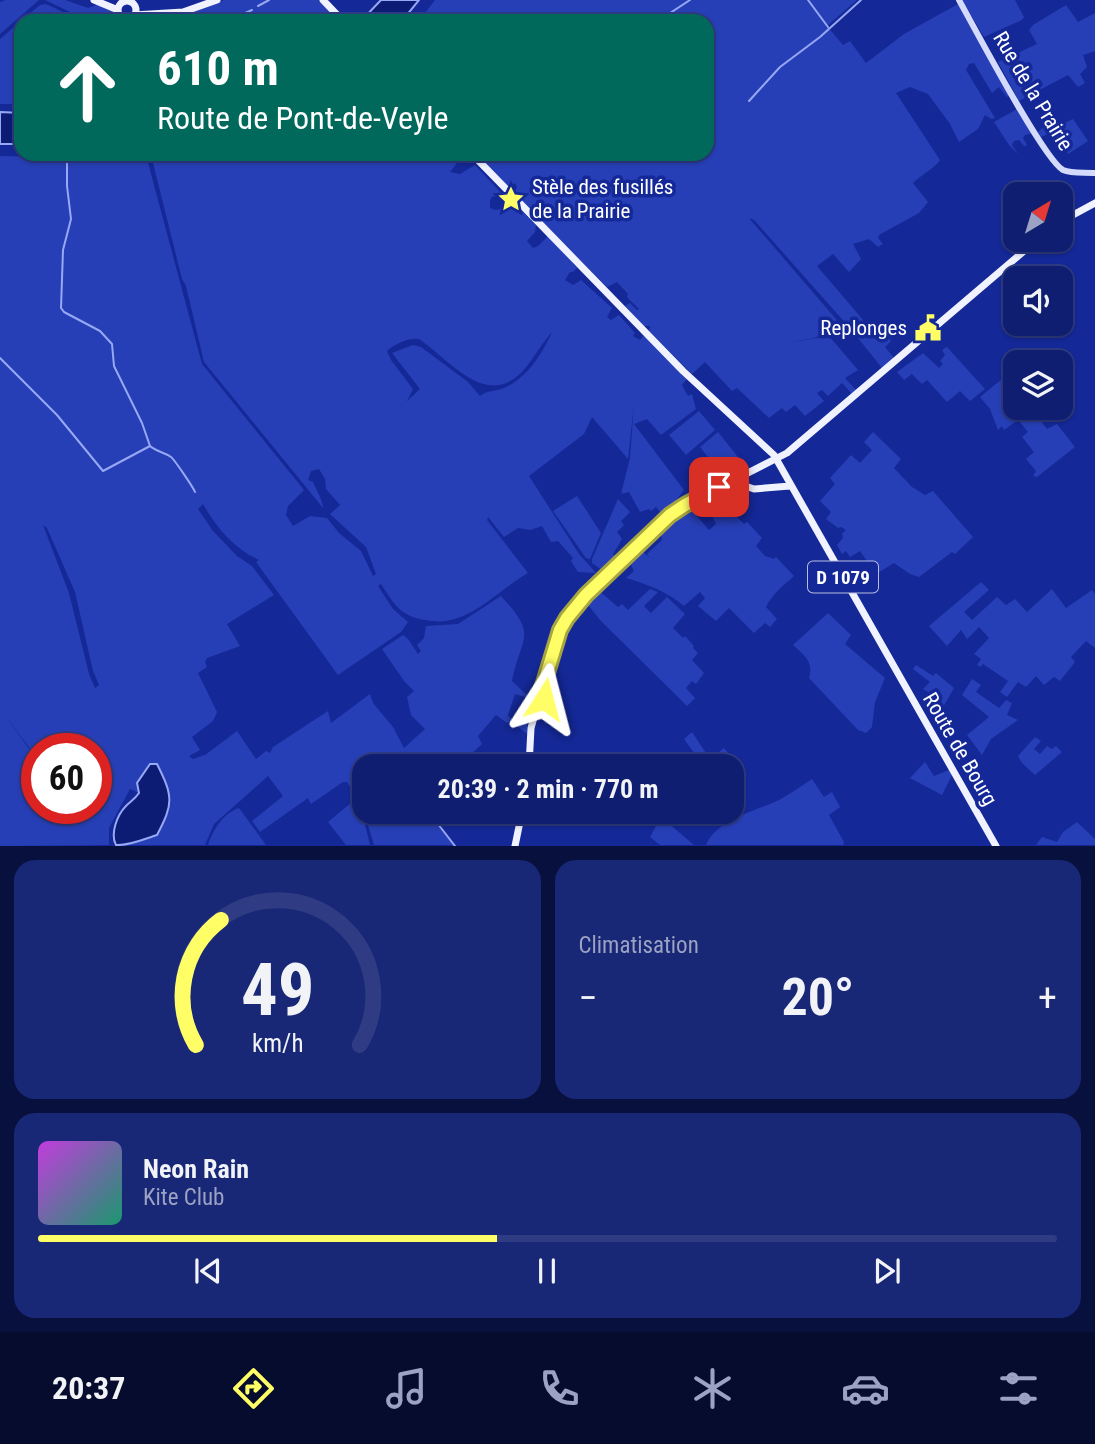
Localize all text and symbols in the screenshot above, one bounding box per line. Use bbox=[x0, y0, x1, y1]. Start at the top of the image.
street label: Rue de la Prairie bbox=[988, 27, 1078, 155]
text: 610 m bbox=[157, 40, 279, 97]
icon: ahead bbox=[42, 42, 133, 133]
text: Route de Pont-de-Veyle bbox=[157, 99, 449, 137]
place label: Stèle des fusillés de la Prairie bbox=[532, 175, 673, 223]
north arrow bbox=[1003, 182, 1073, 252]
map controls bbox=[1003, 182, 1073, 420]
place icon: Stèle des fusillés de la Prairie bbox=[496, 184, 526, 214]
button: sound bbox=[1003, 266, 1073, 336]
public building icon: Replonges bbox=[913, 313, 943, 343]
place label: Replonges bbox=[820, 316, 907, 340]
button: layers bbox=[1003, 350, 1073, 420]
pin bbox=[689, 457, 749, 517]
icon: arrive bbox=[700, 468, 738, 506]
road number: D 1079 bbox=[808, 562, 878, 592]
position arrow bbox=[507, 662, 581, 736]
street label: Route de Bourg bbox=[918, 688, 1002, 810]
speed limit sign: 60 bbox=[21, 733, 112, 824]
text: 20:39 · 2 min · 770 m bbox=[438, 774, 658, 804]
text: Climatisation bbox=[579, 932, 699, 959]
text: 49 bbox=[240, 948, 314, 1034]
text: 20° bbox=[781, 967, 854, 1028]
text: − bbox=[579, 976, 598, 1020]
text: + bbox=[1038, 976, 1057, 1020]
text: km/h bbox=[252, 1029, 303, 1058]
text: Neon Rain bbox=[143, 1154, 249, 1184]
text: Kite Club bbox=[143, 1184, 224, 1211]
icon: previous bbox=[189, 1252, 227, 1290]
icon: pause bbox=[528, 1252, 566, 1290]
icon: next bbox=[868, 1252, 906, 1290]
icon: directions bbox=[229, 1364, 278, 1413]
icon: music bbox=[382, 1364, 431, 1413]
icon: phone bbox=[535, 1364, 584, 1413]
icon: climate bbox=[688, 1364, 737, 1413]
icon: car bbox=[841, 1364, 890, 1413]
icon: filters bbox=[994, 1364, 1043, 1413]
text: 20:37 bbox=[52, 1369, 125, 1407]

